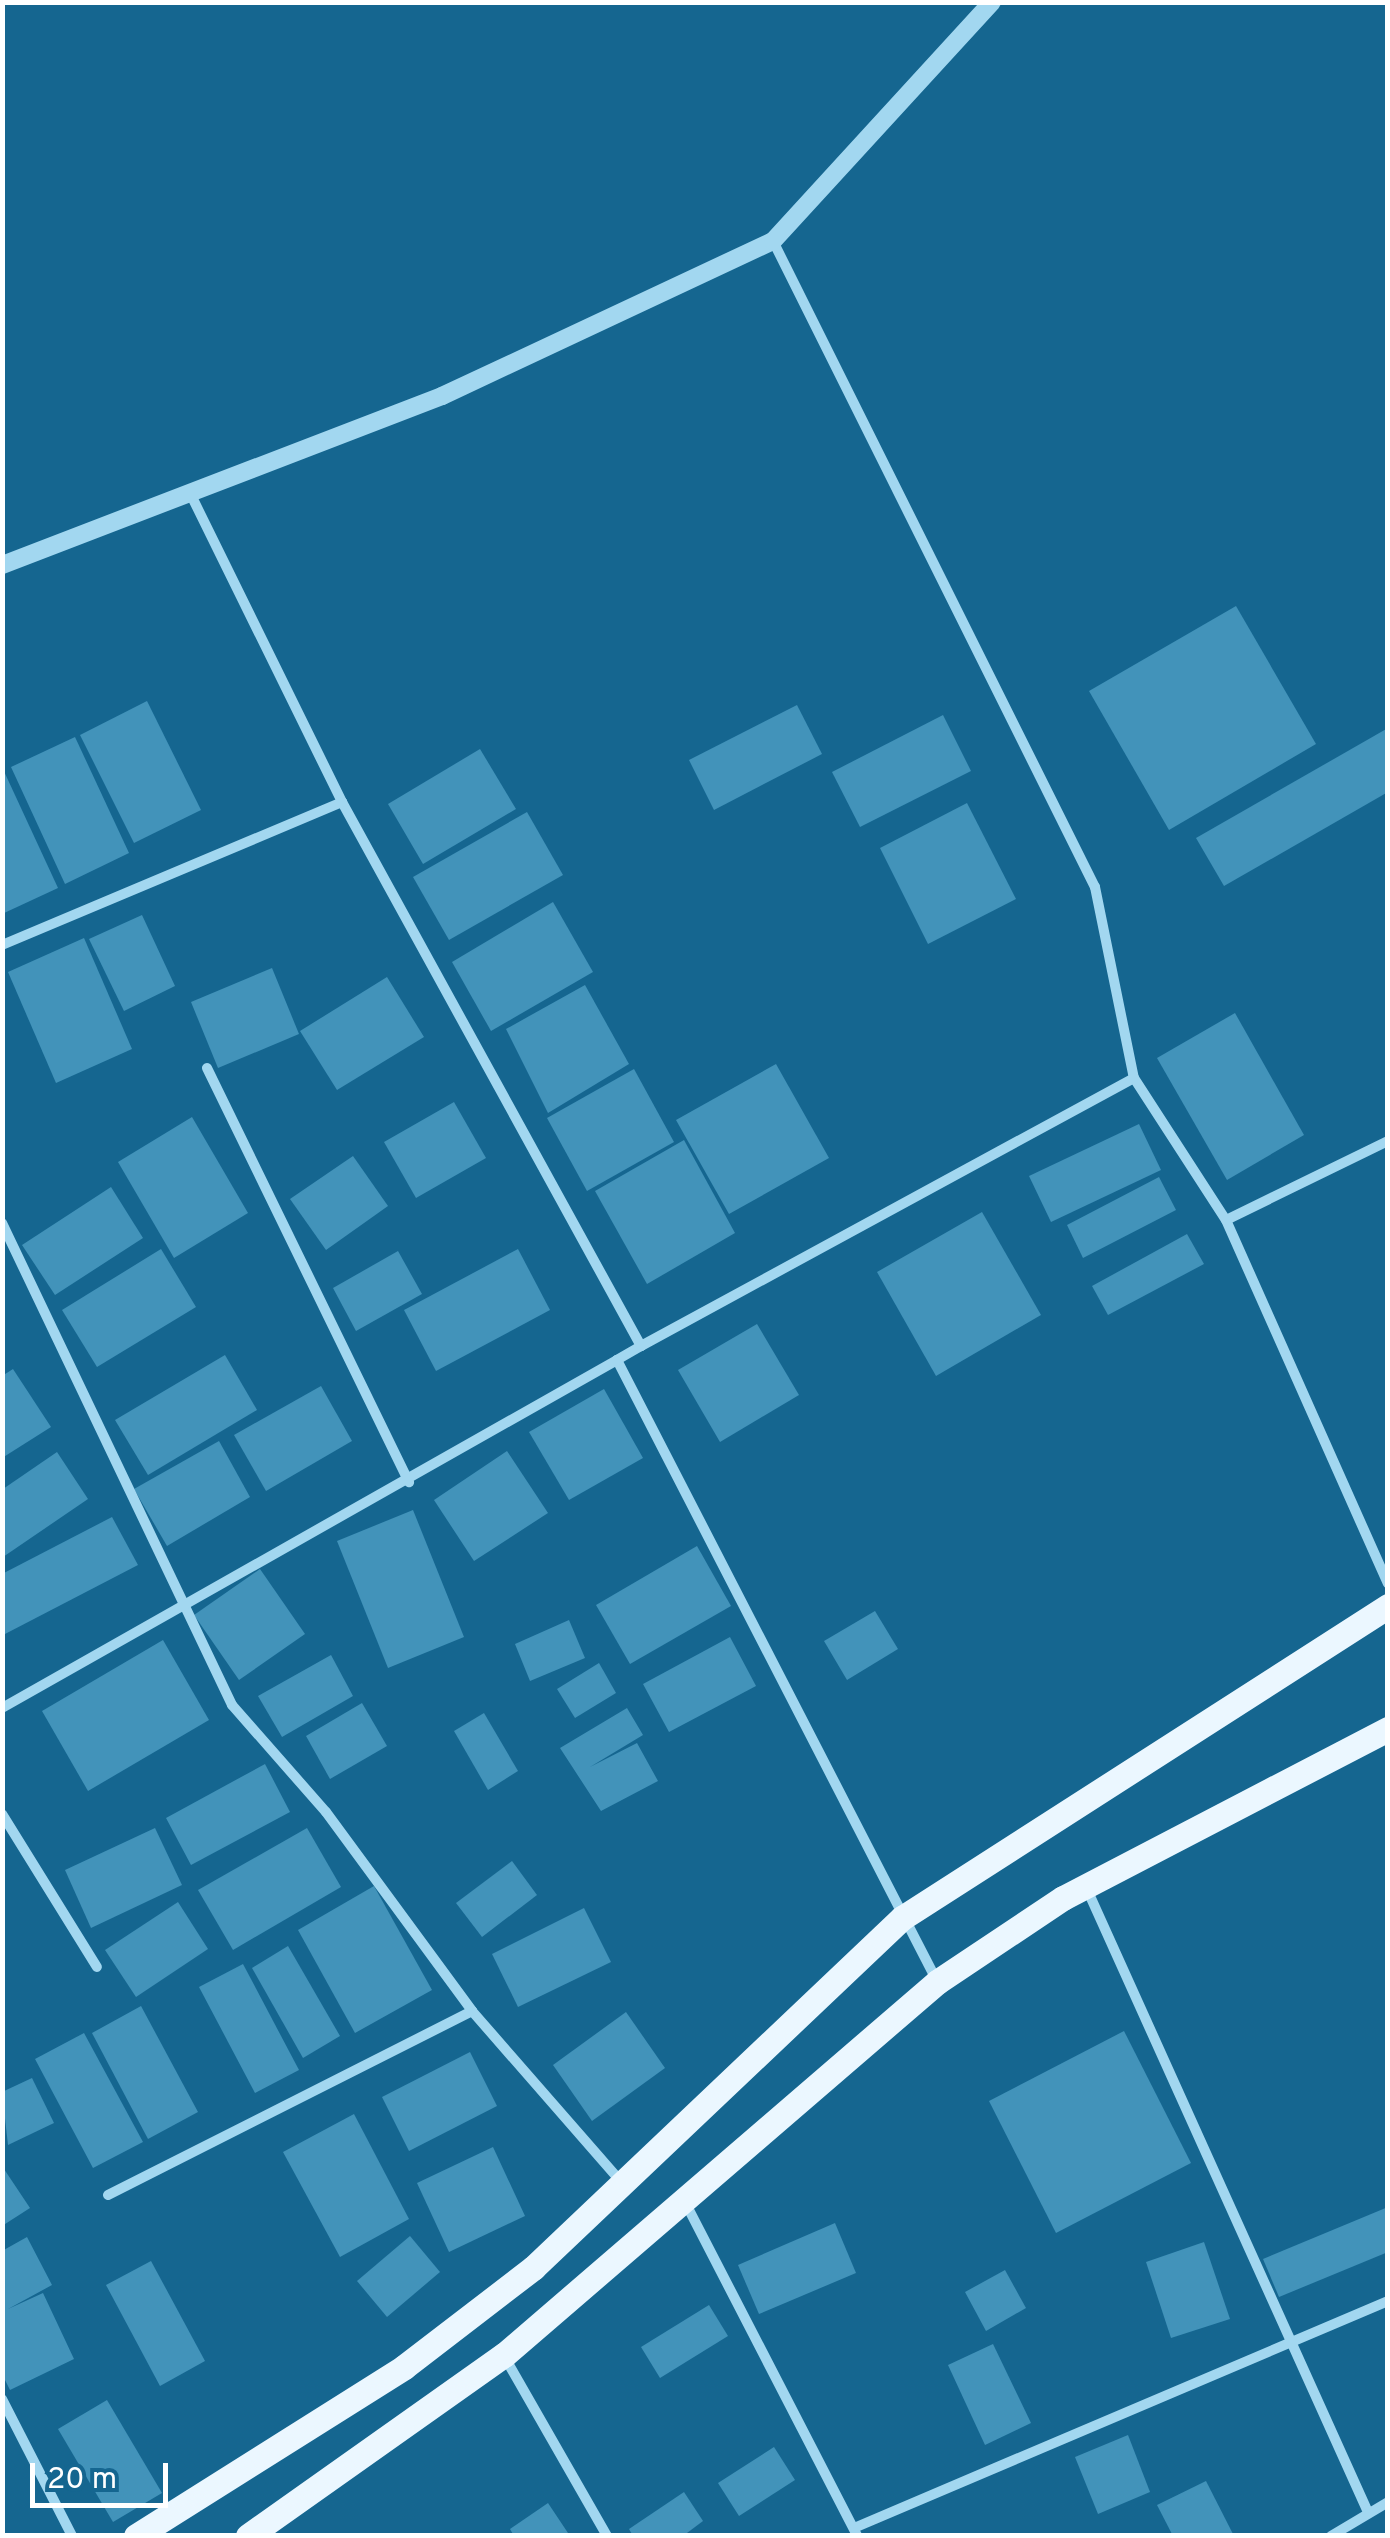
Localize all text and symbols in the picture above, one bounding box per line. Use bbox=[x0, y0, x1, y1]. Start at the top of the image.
scale bar bbox=[35, 2443, 172, 2505]
text: 20 m bbox=[47, 2462, 117, 2499]

